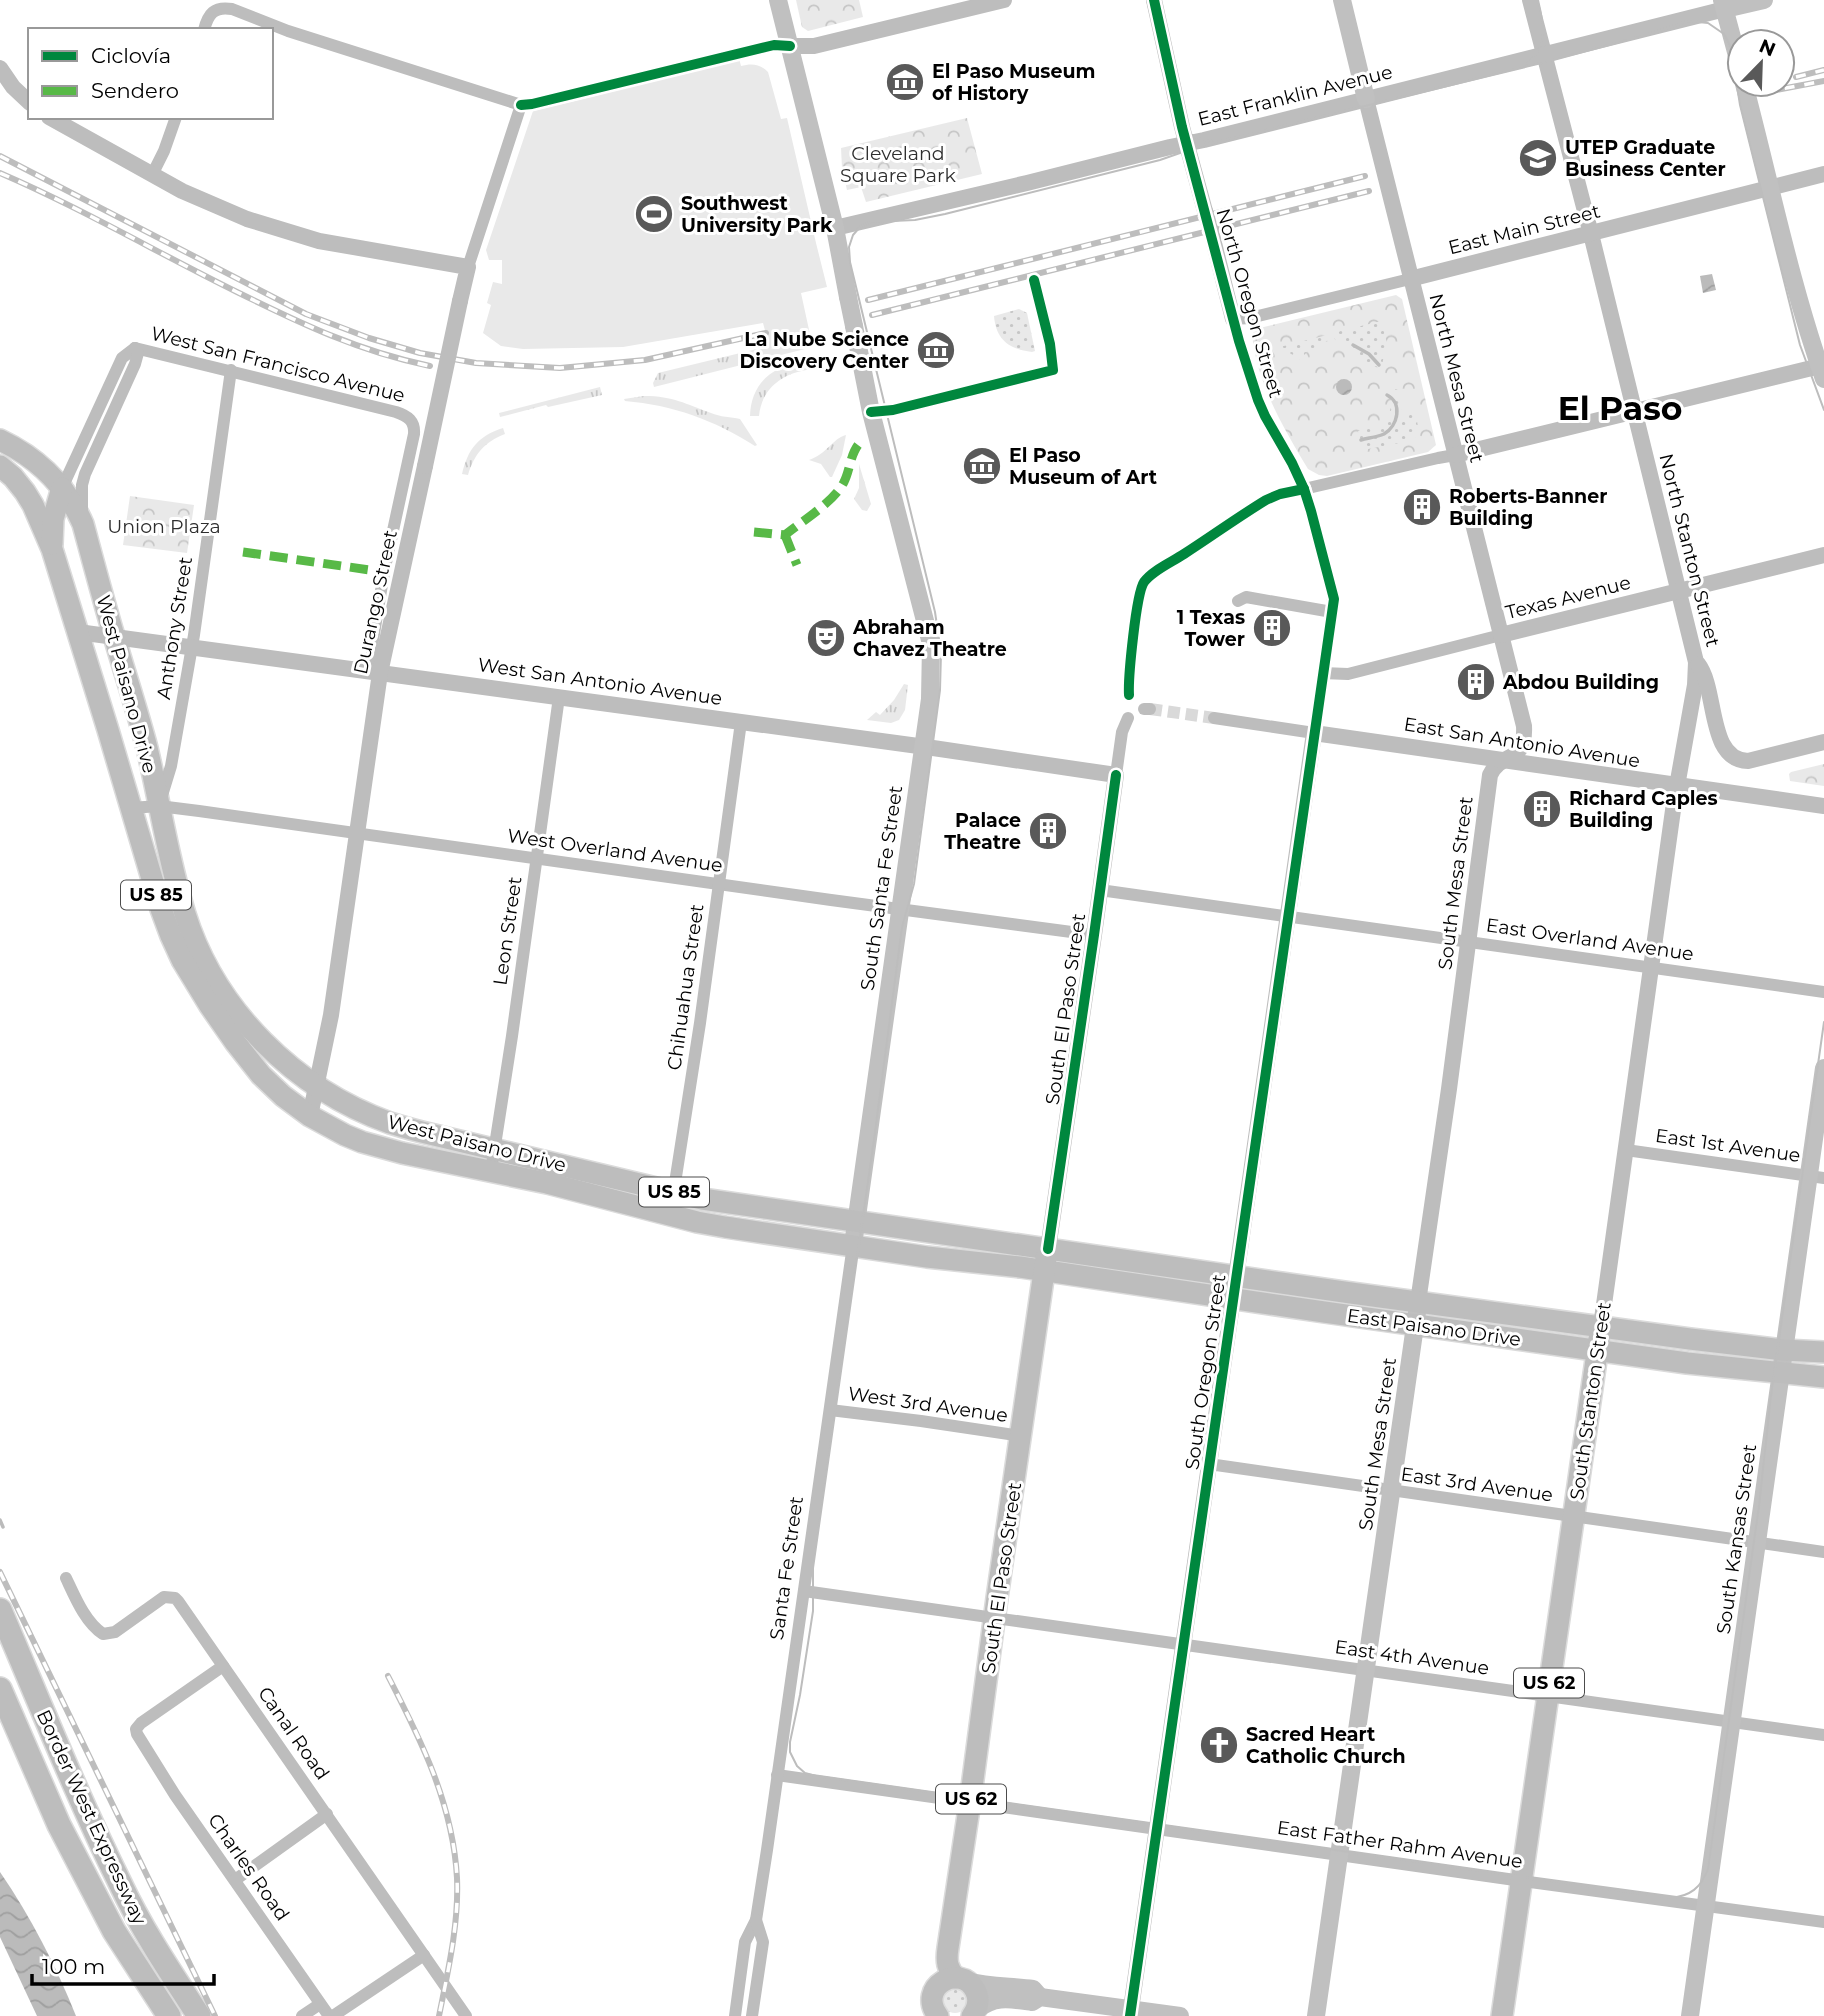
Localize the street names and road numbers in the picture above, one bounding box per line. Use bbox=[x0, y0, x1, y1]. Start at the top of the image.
street label: East Franklin Avenue bbox=[1196, 60, 1395, 131]
street label: East Main Street bbox=[1446, 199, 1603, 259]
street label: North Oregon Street bbox=[1211, 206, 1288, 401]
street label: North Mesa Street bbox=[1424, 291, 1489, 465]
street label: West San Francisco Avenue bbox=[148, 322, 407, 407]
street label: North Stanton Street bbox=[1654, 451, 1725, 649]
street label: Durango Street bbox=[349, 528, 402, 676]
street label: Anthony Street bbox=[152, 555, 197, 701]
street label: Texas Avenue bbox=[1503, 571, 1633, 624]
street label: West Paisano Drive bbox=[92, 593, 161, 776]
street label: West San Antonio Avenue bbox=[476, 653, 724, 710]
street label: East San Antonio Avenue bbox=[1402, 712, 1642, 773]
street label: South Santa Fe Street bbox=[856, 784, 907, 992]
street label: South Mesa Street bbox=[1433, 795, 1478, 971]
street label: West Overland Avenue bbox=[506, 824, 724, 877]
street label: Leon Street bbox=[488, 875, 527, 987]
road number: US 85 bbox=[121, 880, 191, 910]
street label: Chihuahua Street bbox=[662, 902, 709, 1072]
street label: South El Paso Street bbox=[1041, 912, 1090, 1106]
street label: East Overland Avenue bbox=[1485, 914, 1695, 965]
street label: West Paisano Drive bbox=[385, 1110, 569, 1177]
street label: East 1st Avenue bbox=[1654, 1124, 1802, 1167]
road number: US 85 bbox=[639, 1177, 709, 1206]
street label: South Oregon Street bbox=[1180, 1273, 1231, 1471]
street label: South Stanton Street bbox=[1565, 1300, 1616, 1501]
street label: East Paisano Drive bbox=[1345, 1304, 1522, 1351]
street label: South Mesa Street bbox=[1354, 1356, 1401, 1532]
street label: West 3rd Avenue bbox=[847, 1382, 1009, 1427]
street label: South Kansas Street bbox=[1712, 1442, 1761, 1635]
street label: East 3rd Avenue bbox=[1399, 1462, 1554, 1507]
street label: South El Paso Street bbox=[977, 1481, 1026, 1675]
street label: Santa Fe Street bbox=[765, 1494, 808, 1641]
street label: East 4th Avenue bbox=[1333, 1635, 1491, 1680]
road number: US 62 bbox=[1514, 1668, 1584, 1698]
street label: Canal Road bbox=[253, 1682, 334, 1784]
street label: Border West Expressway bbox=[32, 1706, 152, 1929]
road number: US 62 bbox=[936, 1784, 1006, 1814]
street label: Charles Road bbox=[203, 1809, 294, 1925]
street label: East Father Rahm Avenue bbox=[1276, 1816, 1524, 1873]

